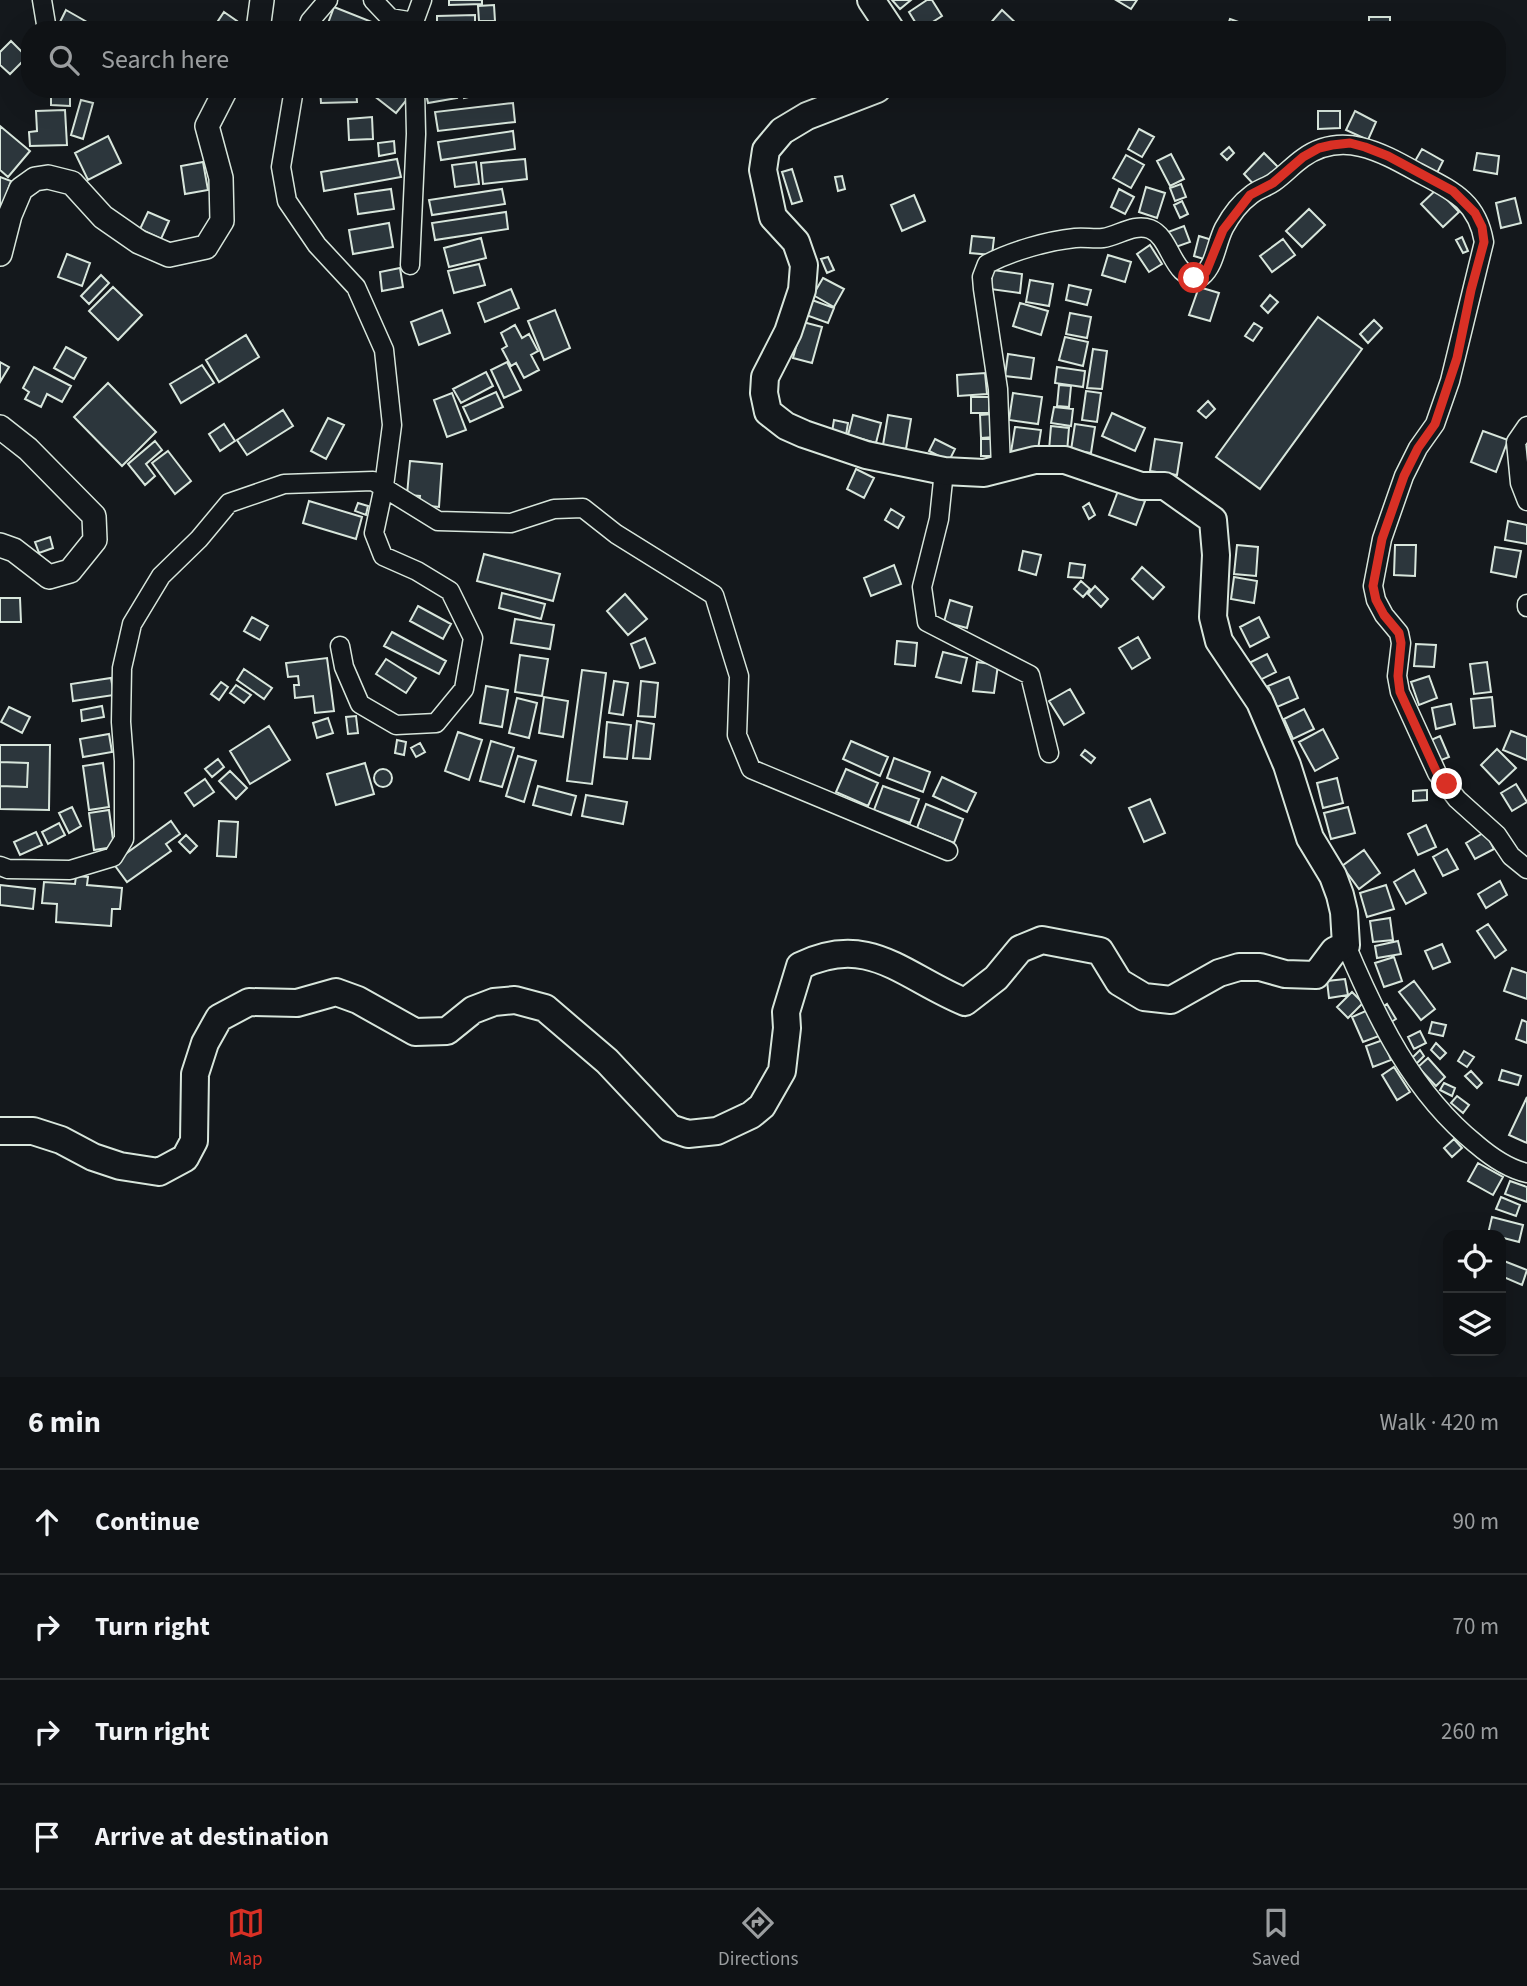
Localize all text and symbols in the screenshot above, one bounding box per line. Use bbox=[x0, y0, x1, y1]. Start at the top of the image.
search box bbox=[21, 21, 1506, 98]
icon: search bbox=[45, 41, 83, 79]
text: Search here bbox=[101, 41, 229, 78]
route start bbox=[1178, 262, 1209, 293]
route end bbox=[1431, 768, 1462, 799]
map controls bbox=[1443, 1230, 1506, 1356]
button: locate bbox=[1443, 1230, 1506, 1293]
button: layers bbox=[1443, 1293, 1506, 1356]
text: 6 min bbox=[28, 1401, 101, 1444]
text: Walk · 420 m bbox=[1380, 1406, 1499, 1439]
icon: ahead bbox=[28, 1503, 66, 1541]
text: Continue bbox=[95, 1503, 200, 1540]
text: 90 m bbox=[1452, 1505, 1499, 1538]
icon: right bbox=[28, 1608, 66, 1646]
text: Turn right bbox=[95, 1608, 210, 1645]
text: 70 m bbox=[1452, 1610, 1499, 1643]
icon: right bbox=[28, 1713, 66, 1751]
text: Turn right bbox=[95, 1713, 210, 1750]
text: 260 m bbox=[1441, 1715, 1499, 1748]
icon: arrive bbox=[28, 1818, 66, 1856]
text: Arrive at destination bbox=[95, 1818, 329, 1855]
tab: Map bbox=[227, 1904, 265, 1973]
tab: Directions bbox=[718, 1904, 798, 1973]
tab: Saved bbox=[1252, 1904, 1300, 1973]

